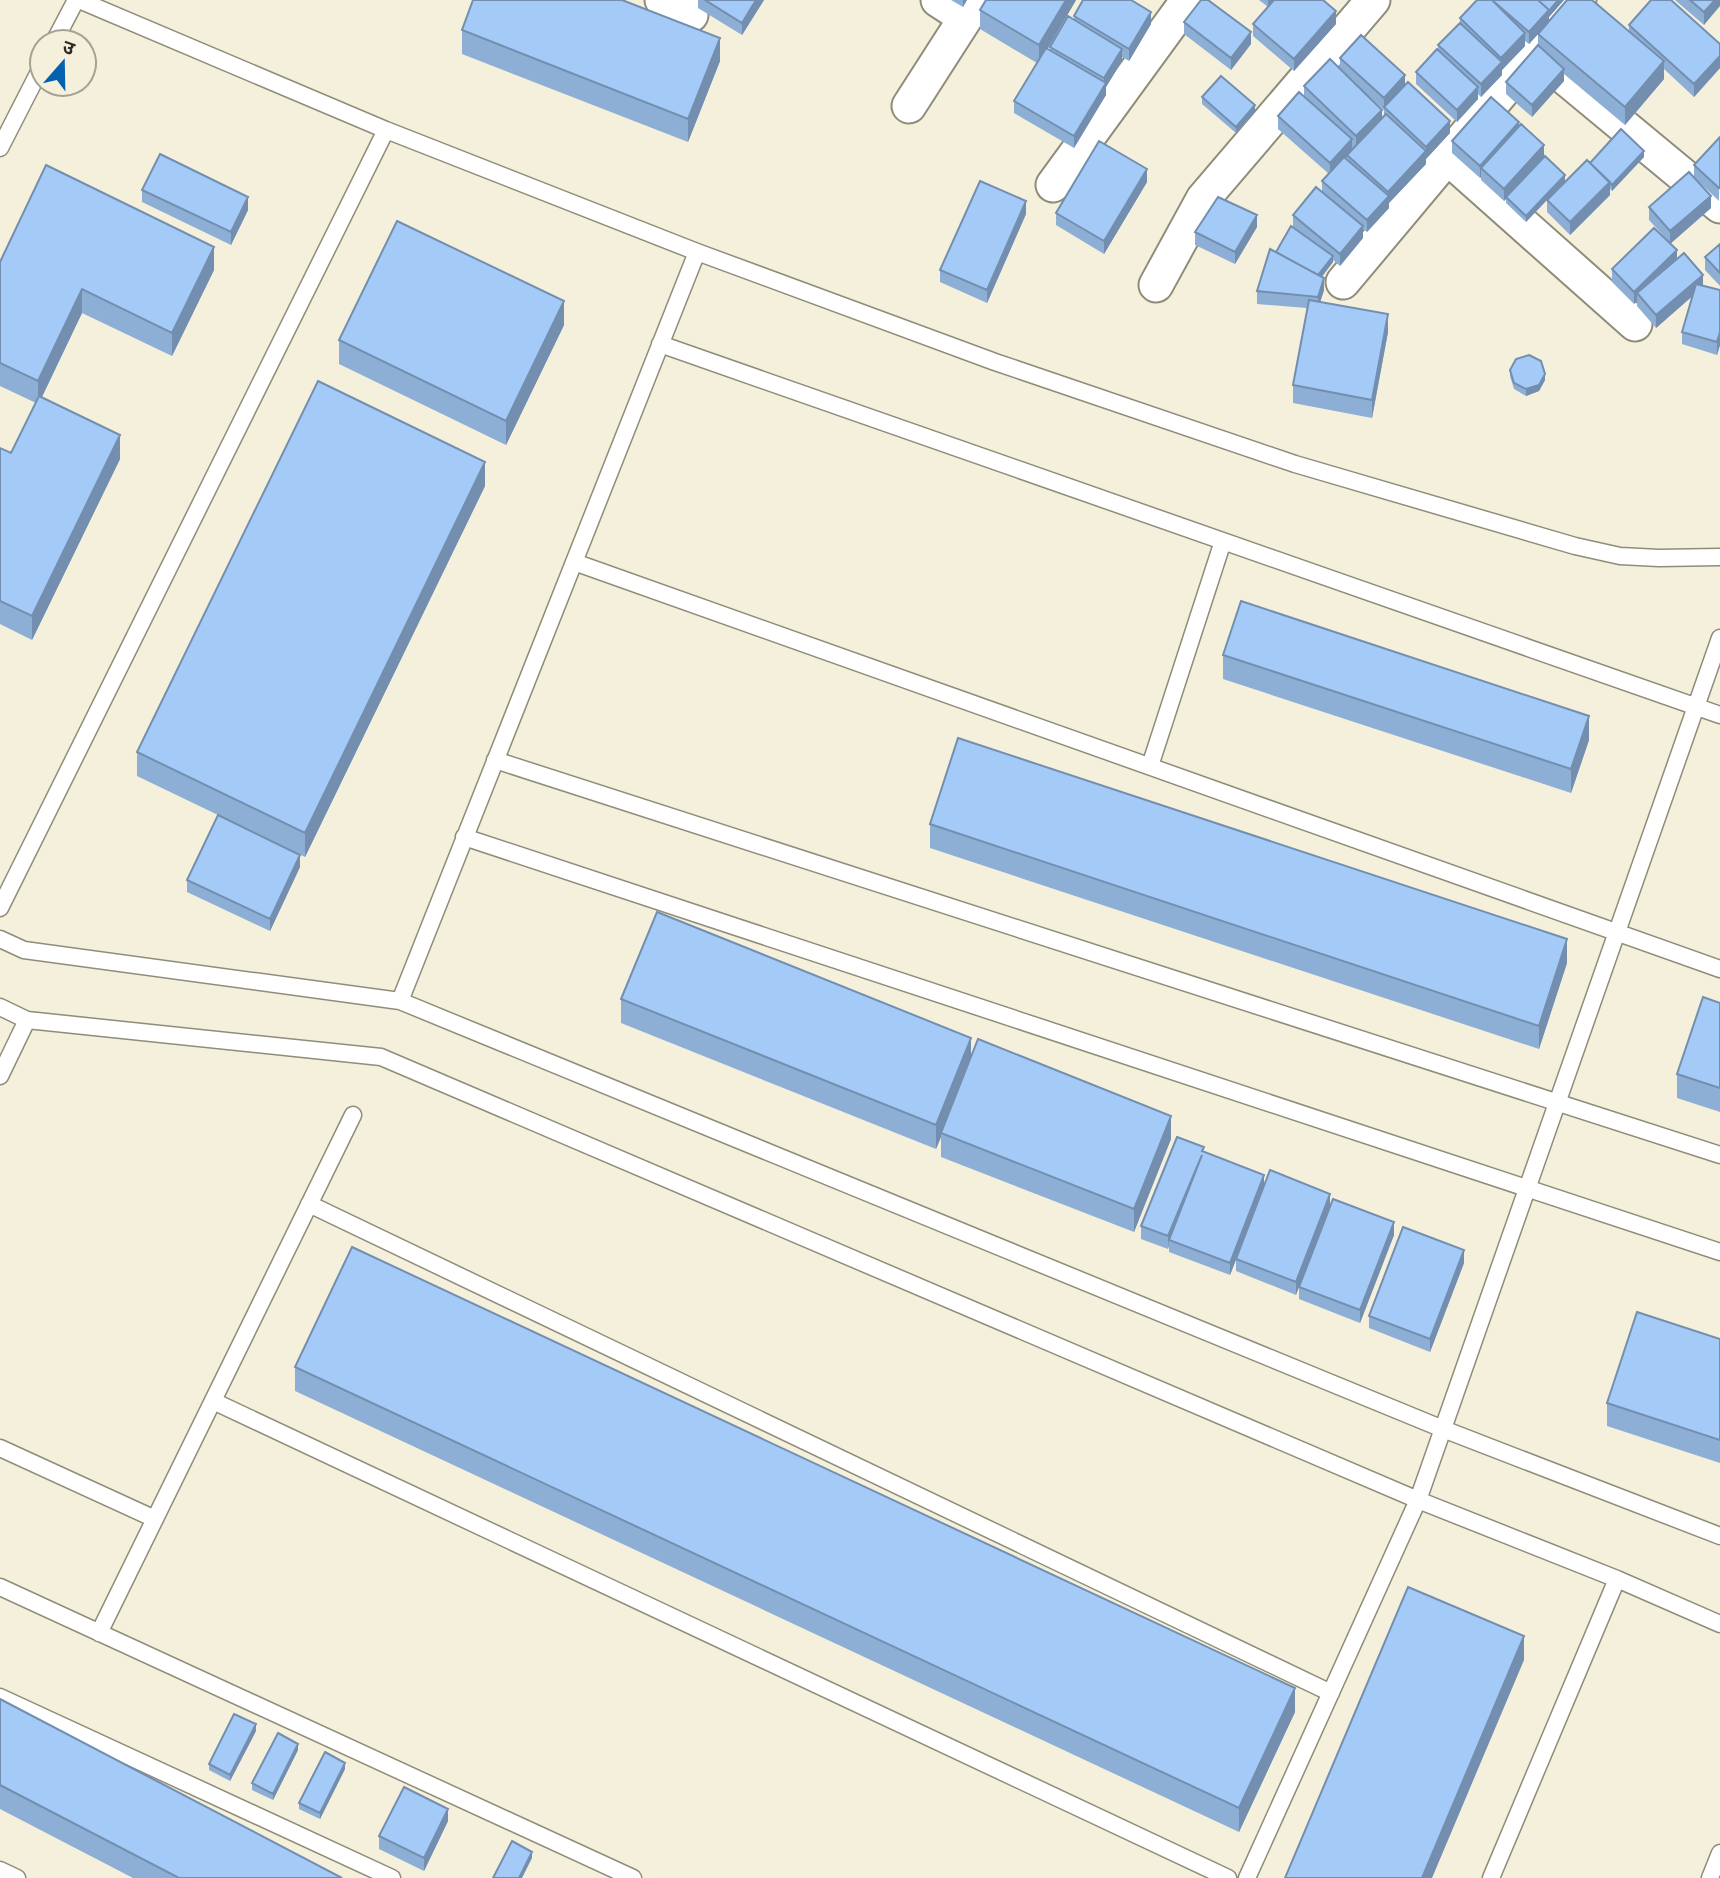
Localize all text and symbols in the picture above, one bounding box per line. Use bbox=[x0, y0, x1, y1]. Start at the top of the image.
north arrow bbox=[28, 28, 98, 98]
text: उ bbox=[60, 35, 79, 60]

